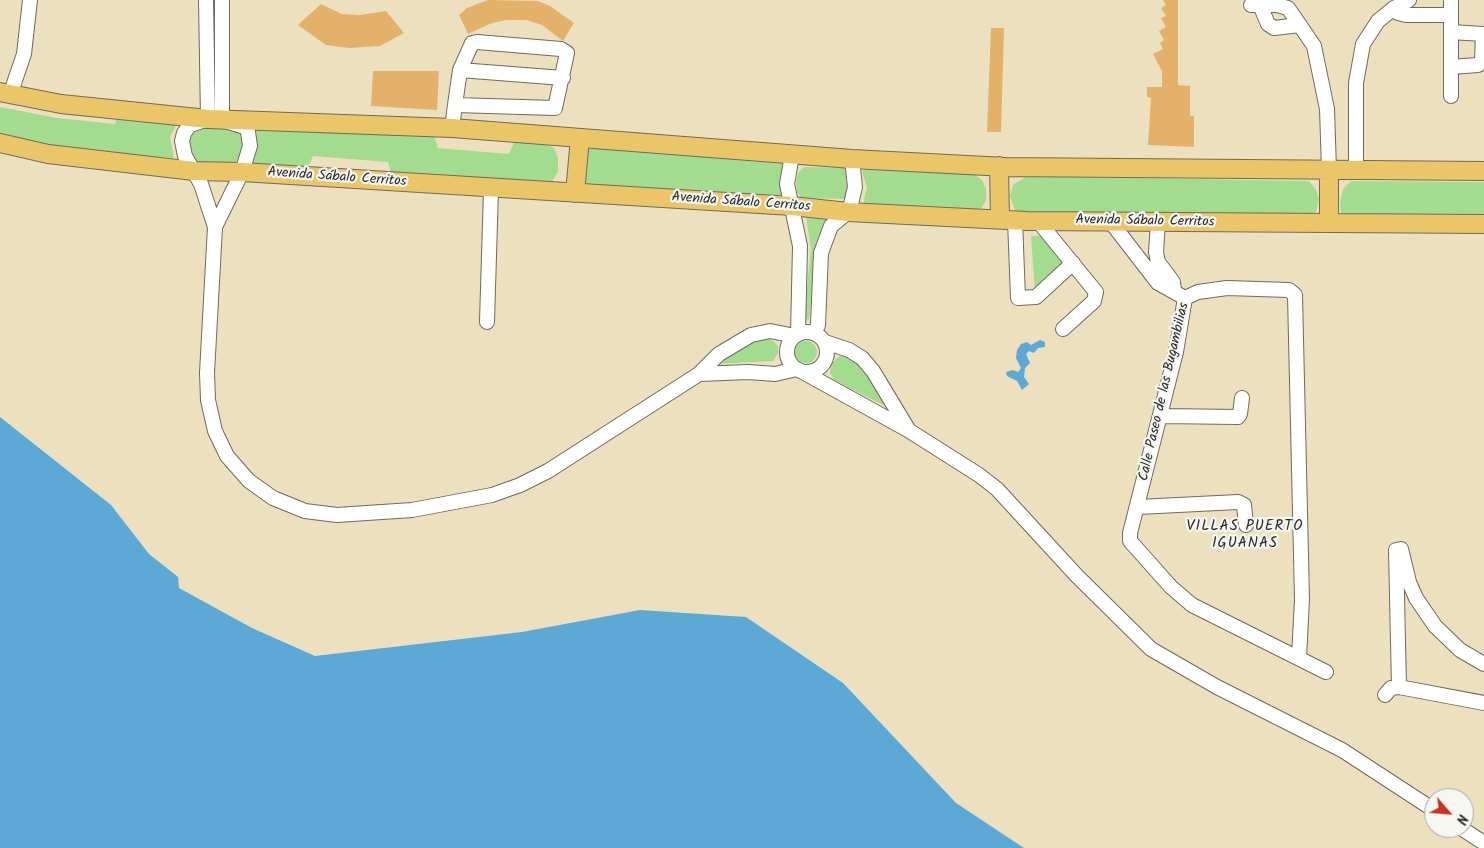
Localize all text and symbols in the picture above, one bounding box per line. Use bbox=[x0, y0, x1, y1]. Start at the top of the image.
street label: Avenida Sábalo Cerritos bbox=[267, 165, 407, 191]
street label: Avenida Sábalo Cerritos bbox=[671, 190, 811, 216]
street label: Avenida Sábalo Cerritos bbox=[1075, 212, 1215, 232]
street label: Calle Paseo de las Bugambilias bbox=[1136, 301, 1194, 483]
district label: VILLAS PUERTO IGUANAS bbox=[1185, 518, 1305, 553]
north arrow bbox=[1424, 788, 1474, 838]
text: N bbox=[1450, 810, 1473, 828]

